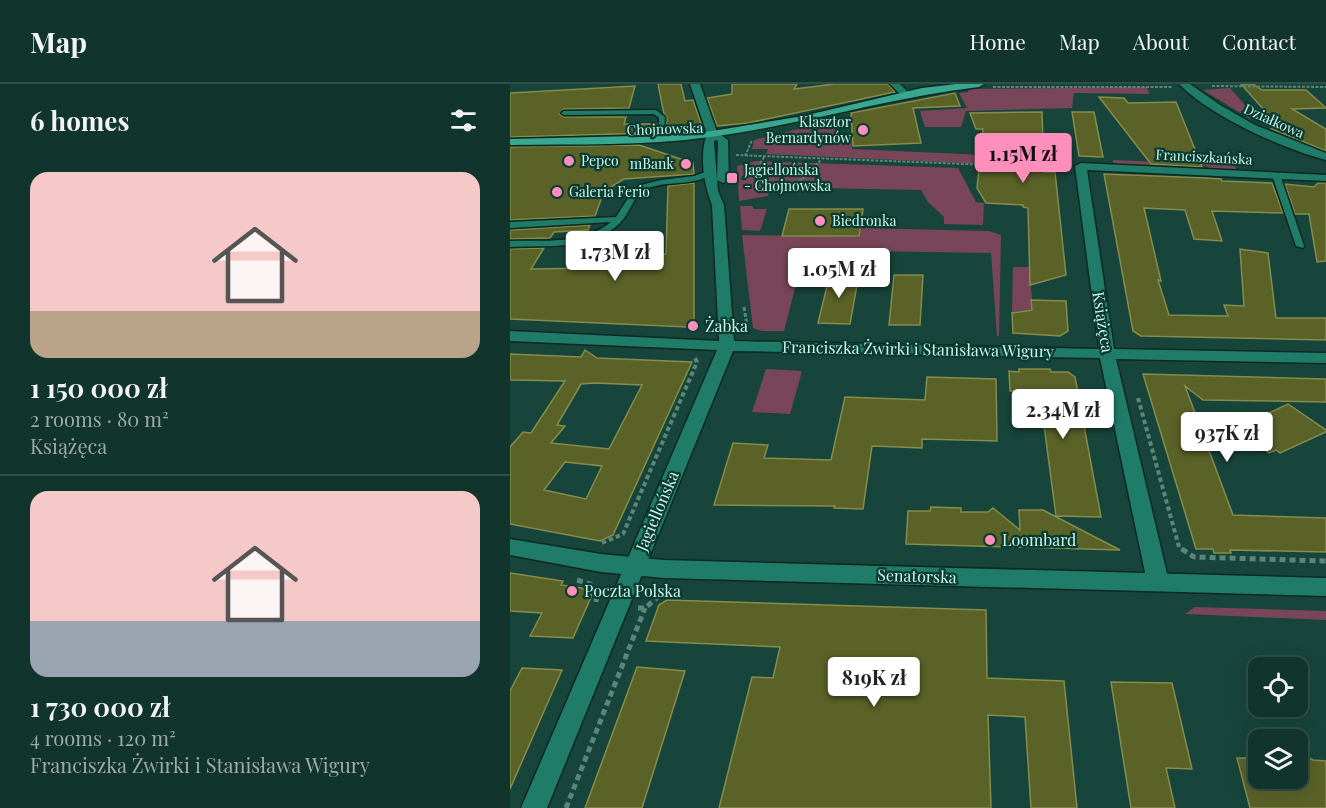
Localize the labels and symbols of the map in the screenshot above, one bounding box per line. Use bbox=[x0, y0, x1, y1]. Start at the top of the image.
street label: Działkowa bbox=[1241, 99, 1308, 142]
place label: Klasztor Bernardynów bbox=[766, 112, 852, 147]
street label: Chojnowska bbox=[626, 118, 704, 139]
marker: Klasztor Bernardynów bbox=[856, 123, 870, 137]
pin: 1.15M zł bbox=[961, 133, 1085, 184]
street label: Franciszkańska bbox=[1155, 144, 1253, 169]
place label: Pepco bbox=[581, 151, 619, 170]
marker: Pepco bbox=[562, 154, 576, 168]
place label: mBank bbox=[630, 154, 674, 173]
marker: mBank bbox=[679, 157, 693, 171]
place label: Jagiellońska - Chojnowska bbox=[743, 160, 831, 195]
marker: Jagiellońska - Chojnowska bbox=[725, 171, 739, 185]
place label: Galeria Ferio bbox=[569, 182, 650, 201]
marker: Galeria Ferio bbox=[550, 185, 564, 199]
place label: Biedronka bbox=[832, 211, 897, 230]
marker: Biedronka bbox=[813, 214, 827, 228]
pin: 1.73M zł bbox=[553, 231, 677, 282]
pin: 1.05M zł bbox=[777, 248, 901, 299]
street label: Książęca bbox=[1088, 290, 1119, 354]
place label: Żabka bbox=[705, 315, 748, 336]
marker: Żabka bbox=[686, 319, 700, 333]
street label: Franciszka Żwirki i Stanisława Wigury bbox=[782, 336, 1054, 361]
pin: 2.34M zł bbox=[1001, 389, 1125, 440]
pin: 937K zł bbox=[1172, 412, 1282, 463]
street label: Jagiellońska bbox=[630, 467, 683, 555]
place label: Loombard bbox=[1002, 529, 1076, 550]
marker: Loombard bbox=[983, 533, 997, 547]
street label: Senatorska bbox=[877, 564, 957, 587]
place label: Poczta Polska bbox=[584, 580, 681, 601]
marker: Poczta Polska bbox=[565, 584, 579, 598]
pin: 819K zł bbox=[819, 657, 929, 708]

